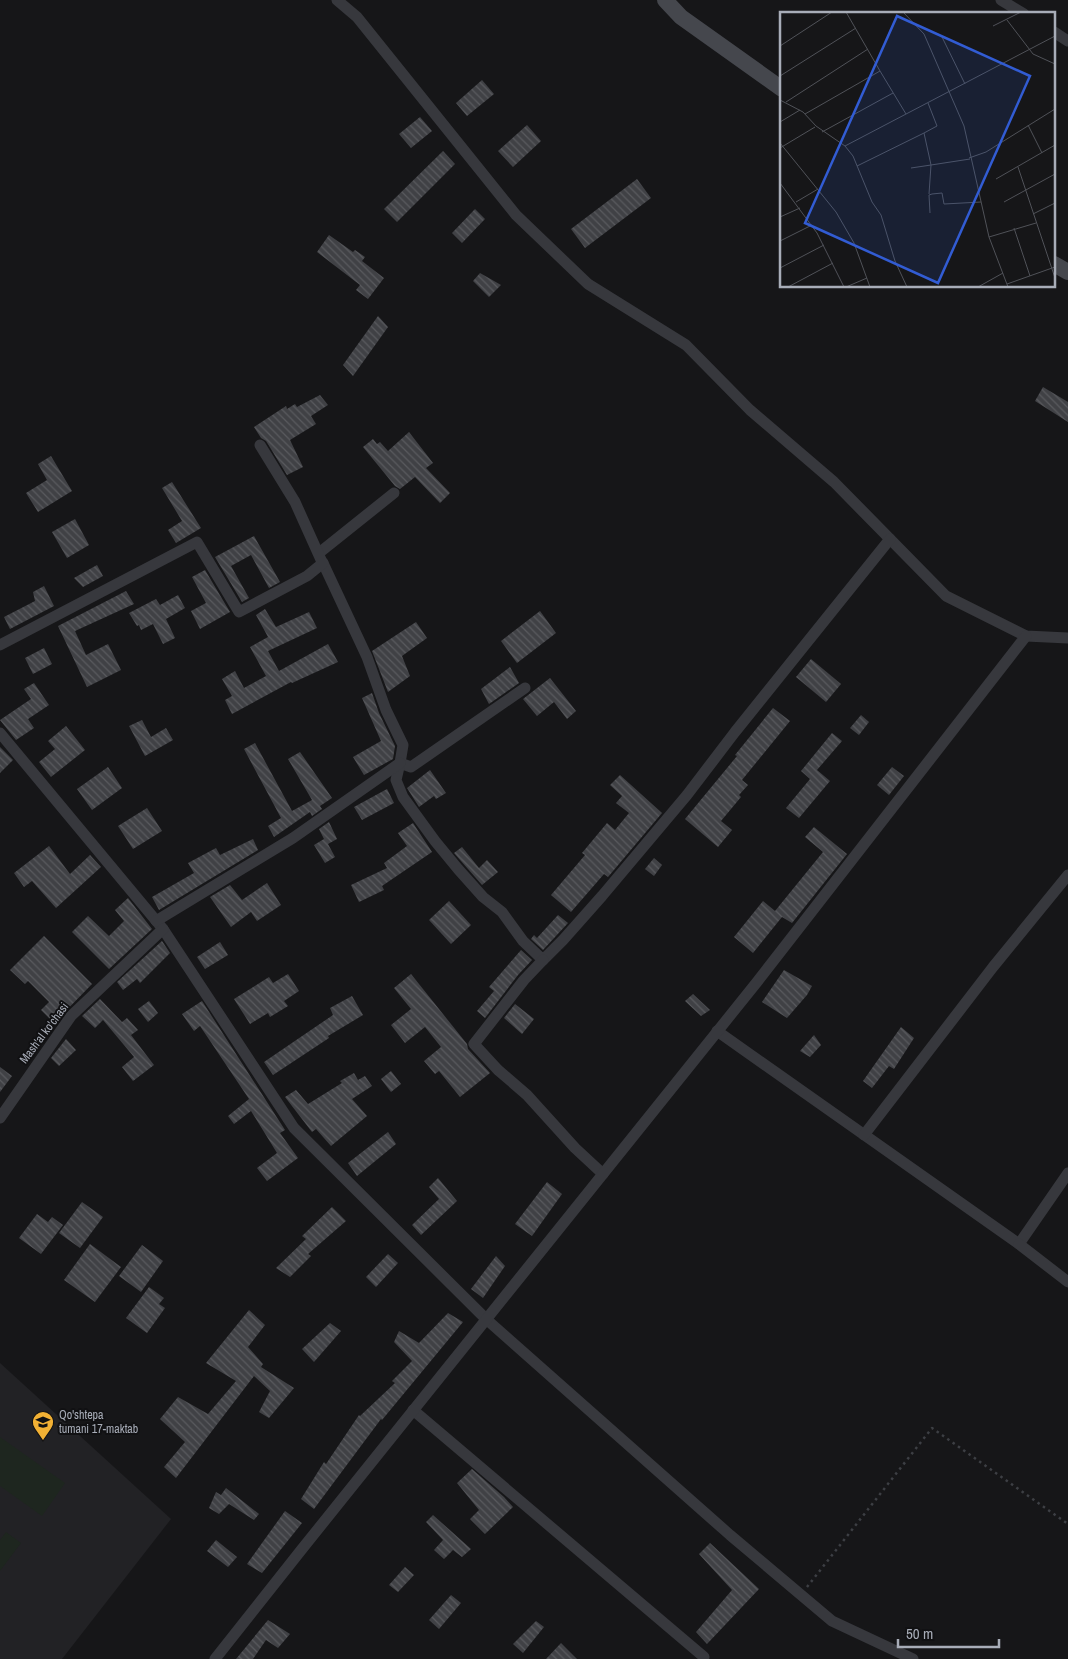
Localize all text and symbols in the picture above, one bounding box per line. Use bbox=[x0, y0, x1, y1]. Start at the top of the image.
inset map bbox=[780, 12, 1056, 288]
street label: Mash'al ko'chasi bbox=[16, 999, 72, 1067]
place label: Qo'shtepa tumani 17-maktab bbox=[59, 1407, 138, 1437]
school or university icon: Qo'shtepa tumani 17-maktab bbox=[31, 1410, 55, 1441]
scale bar bbox=[898, 1616, 999, 1648]
text: 50 m bbox=[906, 1623, 933, 1644]

